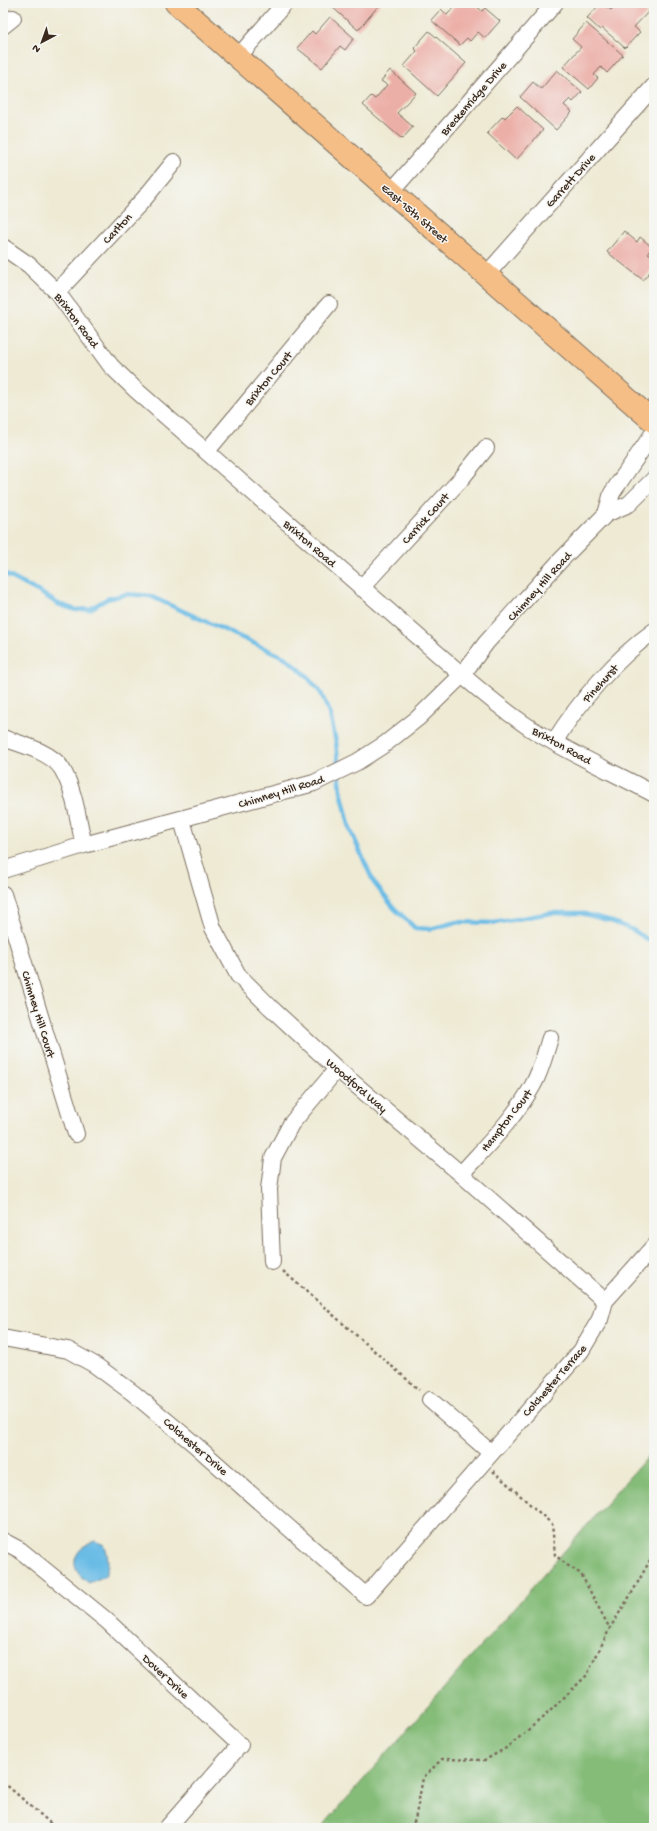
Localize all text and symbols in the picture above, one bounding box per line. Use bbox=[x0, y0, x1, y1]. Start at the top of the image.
north arrow bbox=[22, 22, 62, 62]
text: N bbox=[30, 41, 43, 55]
street label: Breckenridge Drive bbox=[438, 59, 511, 140]
street label: Garrett Drive bbox=[544, 151, 600, 211]
street label: East 15th Street bbox=[378, 182, 451, 248]
street label: Carlton bbox=[101, 211, 136, 248]
street label: Brixton Road bbox=[50, 290, 101, 352]
street label: Brixton Court bbox=[242, 348, 297, 410]
street label: Carrick Court bbox=[400, 490, 454, 548]
street label: Brixton Road bbox=[279, 517, 339, 572]
street label: Chimney Hill Road bbox=[506, 549, 576, 625]
street label: Pinehurst bbox=[580, 661, 623, 707]
street label: Brixton Road bbox=[528, 724, 594, 769]
street label: Chimney Hill Road bbox=[237, 773, 327, 813]
street label: Chimney Hill Court bbox=[17, 970, 57, 1061]
street label: Woodford Way bbox=[322, 1056, 389, 1117]
street label: Hampton Court bbox=[479, 1086, 537, 1155]
street label: Colchester Terrace bbox=[520, 1342, 591, 1420]
street label: Colchester Drive bbox=[160, 1416, 230, 1480]
street label: Dover Drive bbox=[138, 1652, 191, 1703]

